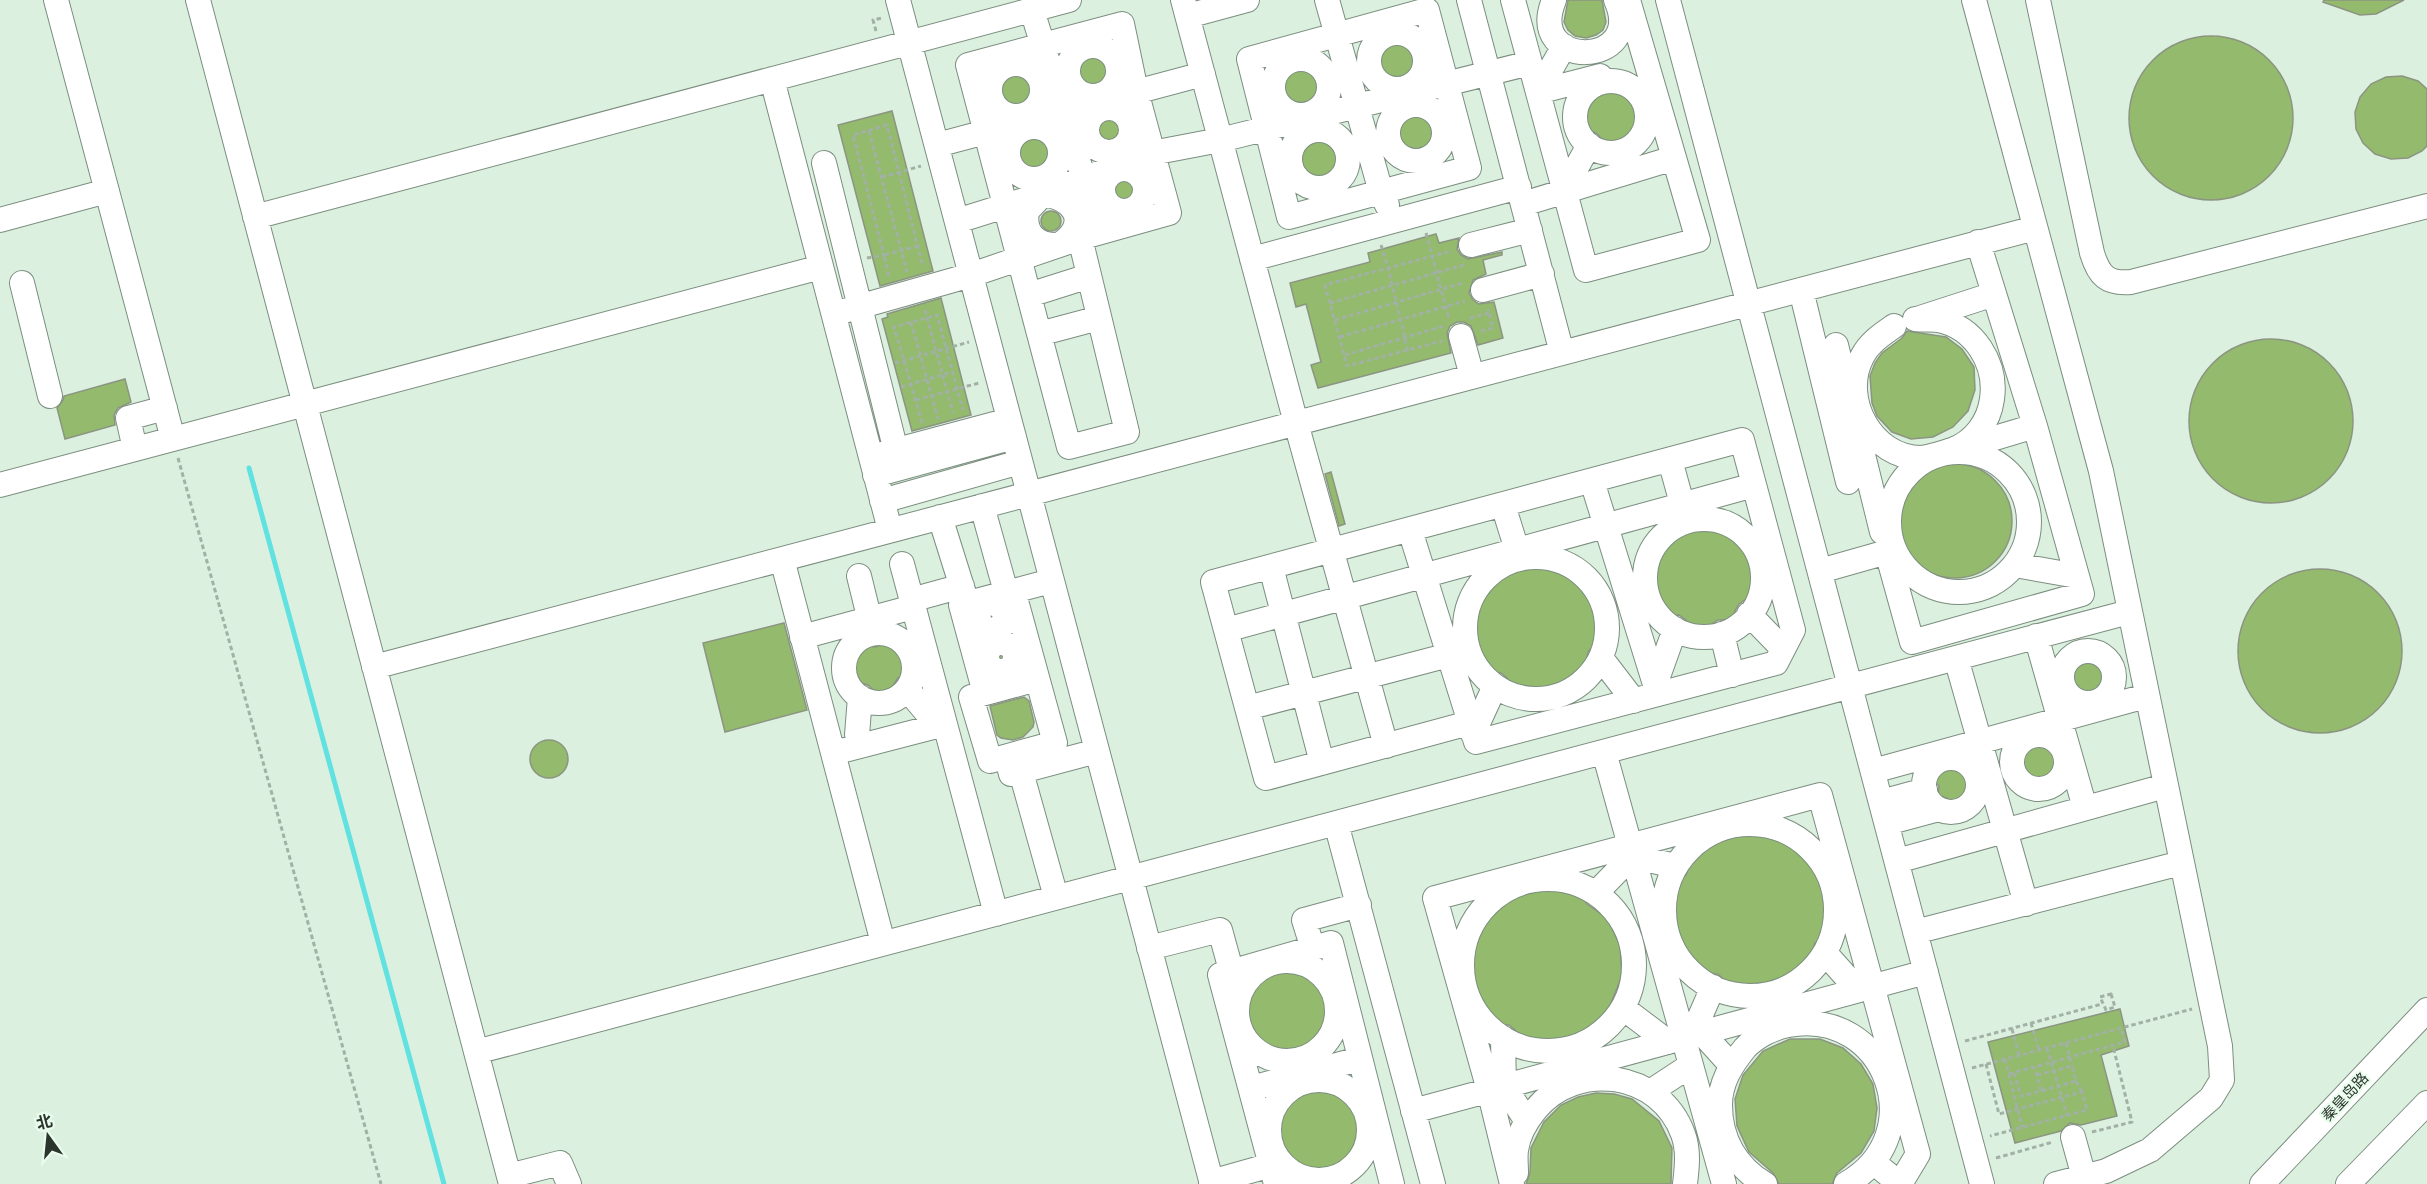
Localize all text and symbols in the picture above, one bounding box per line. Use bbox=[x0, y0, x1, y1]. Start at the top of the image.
street label: 秦皇岛路 bbox=[2317, 1068, 2371, 1124]
north arrow bbox=[18, 1106, 78, 1166]
text: 北 bbox=[34, 1110, 54, 1132]

